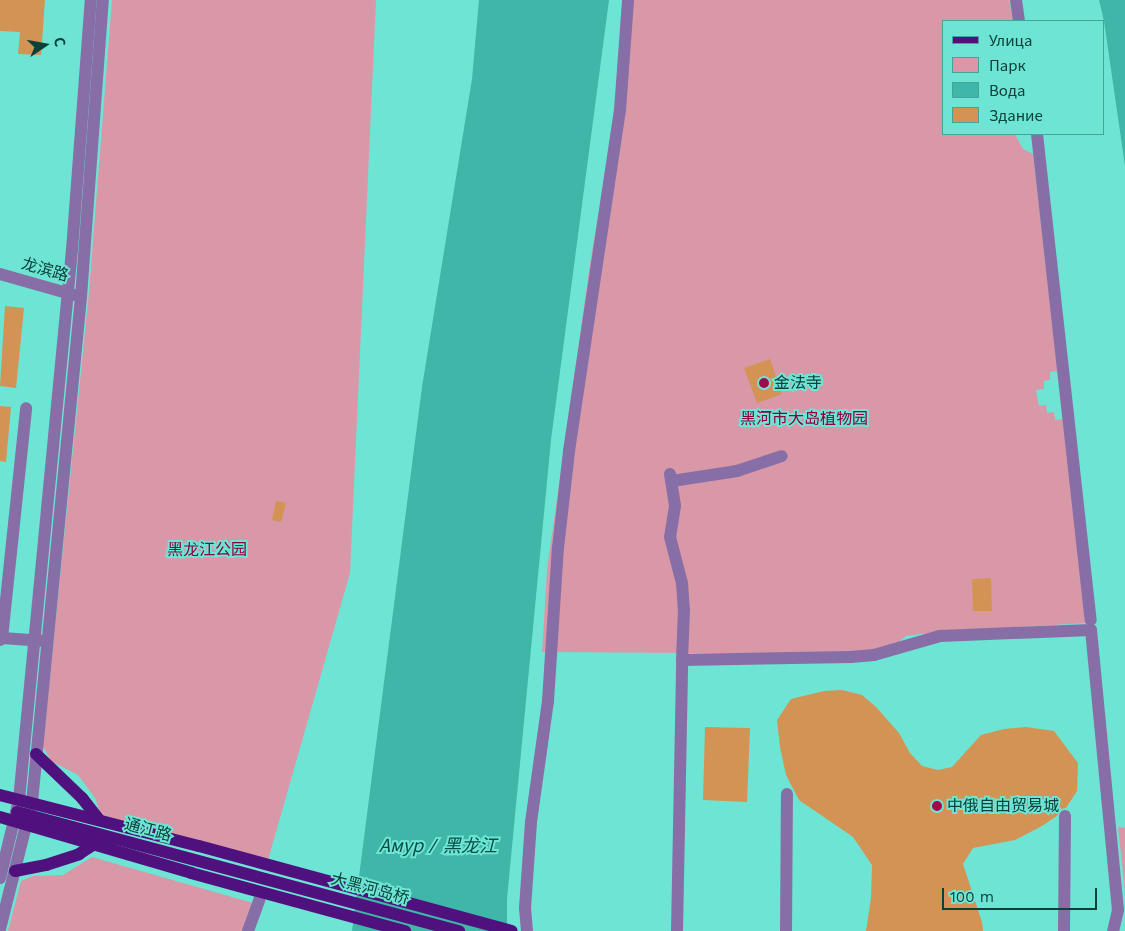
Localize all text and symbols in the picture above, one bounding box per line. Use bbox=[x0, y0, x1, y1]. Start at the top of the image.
north arrow bbox=[20, 20, 70, 70]
legend bbox=[942, 20, 1105, 135]
text: Улица bbox=[989, 32, 1032, 50]
text: С bbox=[51, 36, 68, 48]
text: Парк bbox=[989, 57, 1026, 75]
text: Вода bbox=[989, 82, 1025, 100]
text: Здание bbox=[989, 107, 1043, 125]
street label: 龙滨路 bbox=[19, 254, 71, 286]
place label: 金法寺 bbox=[774, 373, 822, 393]
marker: 金法寺 bbox=[758, 377, 770, 389]
park label: 黑河市大岛植物园 bbox=[740, 409, 868, 429]
park label: 黑龙江公园 bbox=[167, 540, 247, 560]
place label: 中俄自由贸易城 bbox=[947, 796, 1059, 816]
marker: 中俄自由贸易城 bbox=[931, 800, 943, 812]
street label: 通江路 bbox=[122, 815, 174, 845]
water label: Амур / 黑龙江 bbox=[379, 835, 497, 857]
street label: 大黑河岛桥 bbox=[329, 869, 411, 909]
scale bar bbox=[945, 878, 1100, 910]
text: 100 m bbox=[950, 888, 994, 906]

